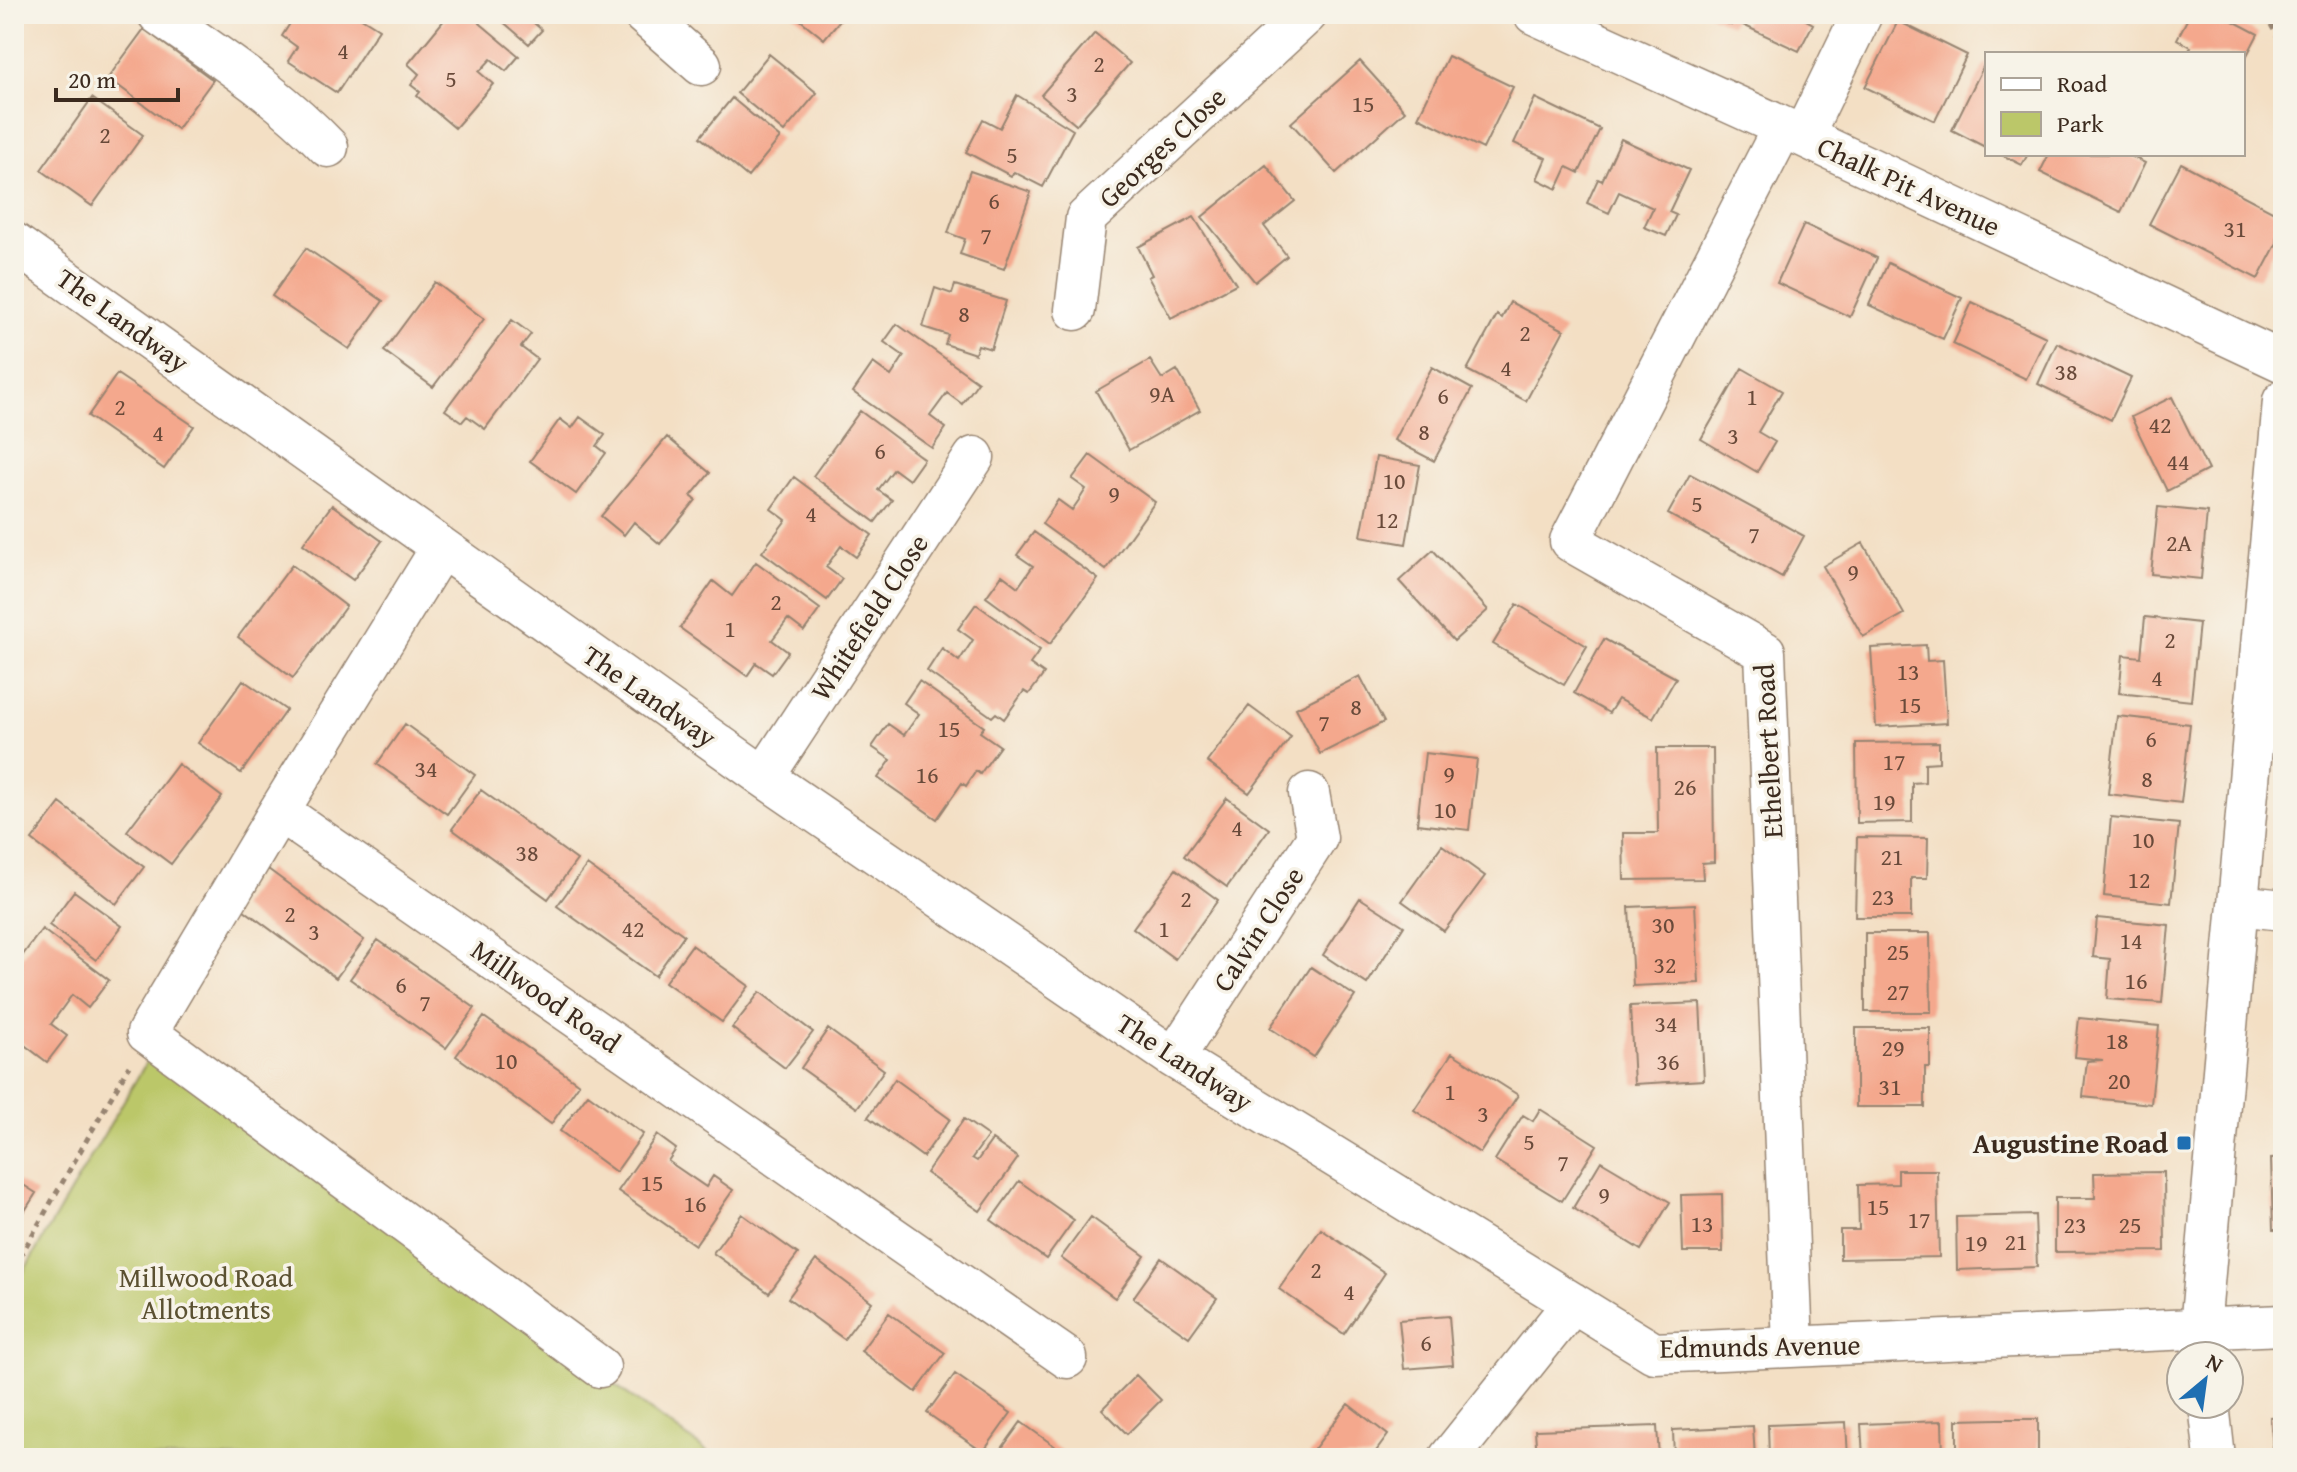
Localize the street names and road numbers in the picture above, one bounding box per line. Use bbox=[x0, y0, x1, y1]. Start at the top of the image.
street label: Georges Close bbox=[1089, 77, 1235, 217]
street label: Chalk Pit Avenue bbox=[1811, 125, 2007, 246]
street label: The Landway bbox=[49, 257, 198, 382]
street label: Whitefield Close bbox=[799, 525, 938, 708]
street label: The Landway bbox=[575, 634, 726, 757]
street label: Ethelbert Road bbox=[1742, 663, 1793, 839]
street label: Calvin Close bbox=[1202, 858, 1313, 999]
street label: Millwood Road bbox=[463, 929, 629, 1062]
street label: The Landway bbox=[1109, 1002, 1261, 1121]
street label: Edmunds Avenue bbox=[1659, 1323, 1861, 1368]

